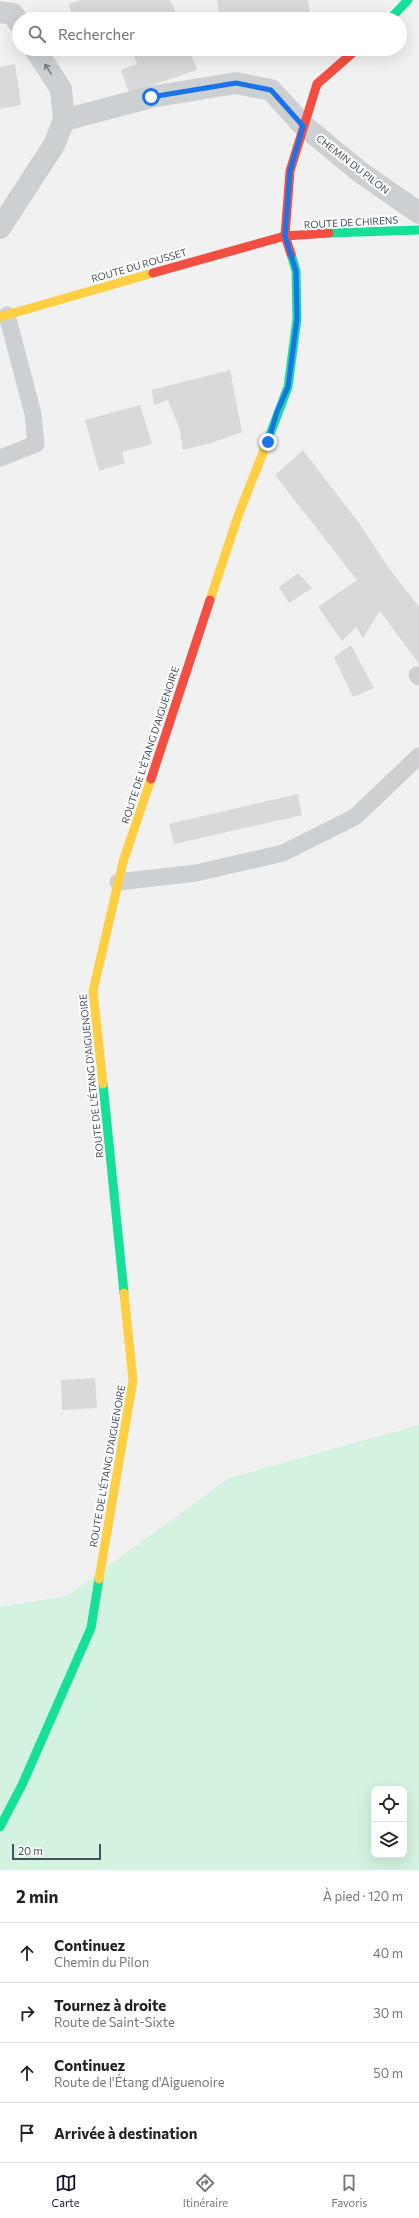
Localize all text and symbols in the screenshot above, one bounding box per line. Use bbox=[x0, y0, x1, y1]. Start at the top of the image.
search box bbox=[12, 12, 407, 56]
icon: search bbox=[26, 23, 48, 45]
text: Rechercher bbox=[58, 25, 135, 43]
one-way arrow bbox=[44, 64, 52, 75]
route start bbox=[142, 88, 160, 106]
street label: CHEMIN DU PILON bbox=[314, 132, 392, 196]
street label: ROUTE DE CHIRENS bbox=[303, 214, 399, 230]
street label: ROUTE DU ROUSSET bbox=[90, 245, 189, 284]
route end bbox=[259, 433, 277, 451]
street label: ROUTE DE L'ÉTANG D'AIGUENOIRE bbox=[119, 665, 181, 825]
street label: ROUTE DE L'ÉTANG D'AIGUENOIRE bbox=[76, 993, 106, 1158]
street label: ROUTE DE L'ÉTANG D'AIGUENOIRE bbox=[87, 1384, 127, 1548]
map controls bbox=[371, 1786, 407, 1858]
button: locate bbox=[371, 1786, 407, 1822]
button: layers bbox=[371, 1822, 407, 1858]
scale bar bbox=[12, 1842, 101, 1861]
text: 20 m bbox=[18, 1844, 43, 1857]
text: 2 min bbox=[16, 1886, 58, 1907]
text: À pied · 120 m bbox=[323, 1888, 403, 1904]
text: Continuez bbox=[54, 1936, 125, 1954]
icon: ahead bbox=[16, 1942, 38, 1964]
text: 40 m bbox=[373, 1945, 403, 1961]
text: Chemin du Pilon bbox=[54, 1954, 149, 1970]
text: Tournez à droite bbox=[54, 1996, 166, 2014]
icon: right bbox=[16, 2002, 38, 2024]
text: 30 m bbox=[373, 2005, 403, 2021]
text: Route de Saint-Sixte bbox=[54, 2014, 175, 2030]
text: Continuez bbox=[54, 2056, 125, 2074]
icon: ahead bbox=[16, 2062, 38, 2084]
text: 50 m bbox=[373, 2065, 403, 2081]
text: Route de l'Étang d'Aiguenoire bbox=[54, 2074, 225, 2090]
icon: arrive bbox=[16, 2122, 38, 2144]
text: Arrivée à destination bbox=[54, 2124, 197, 2142]
tab: Carte bbox=[52, 2172, 80, 2209]
tab: Itinéraire bbox=[183, 2172, 228, 2209]
tab: Favoris bbox=[331, 2172, 367, 2209]

